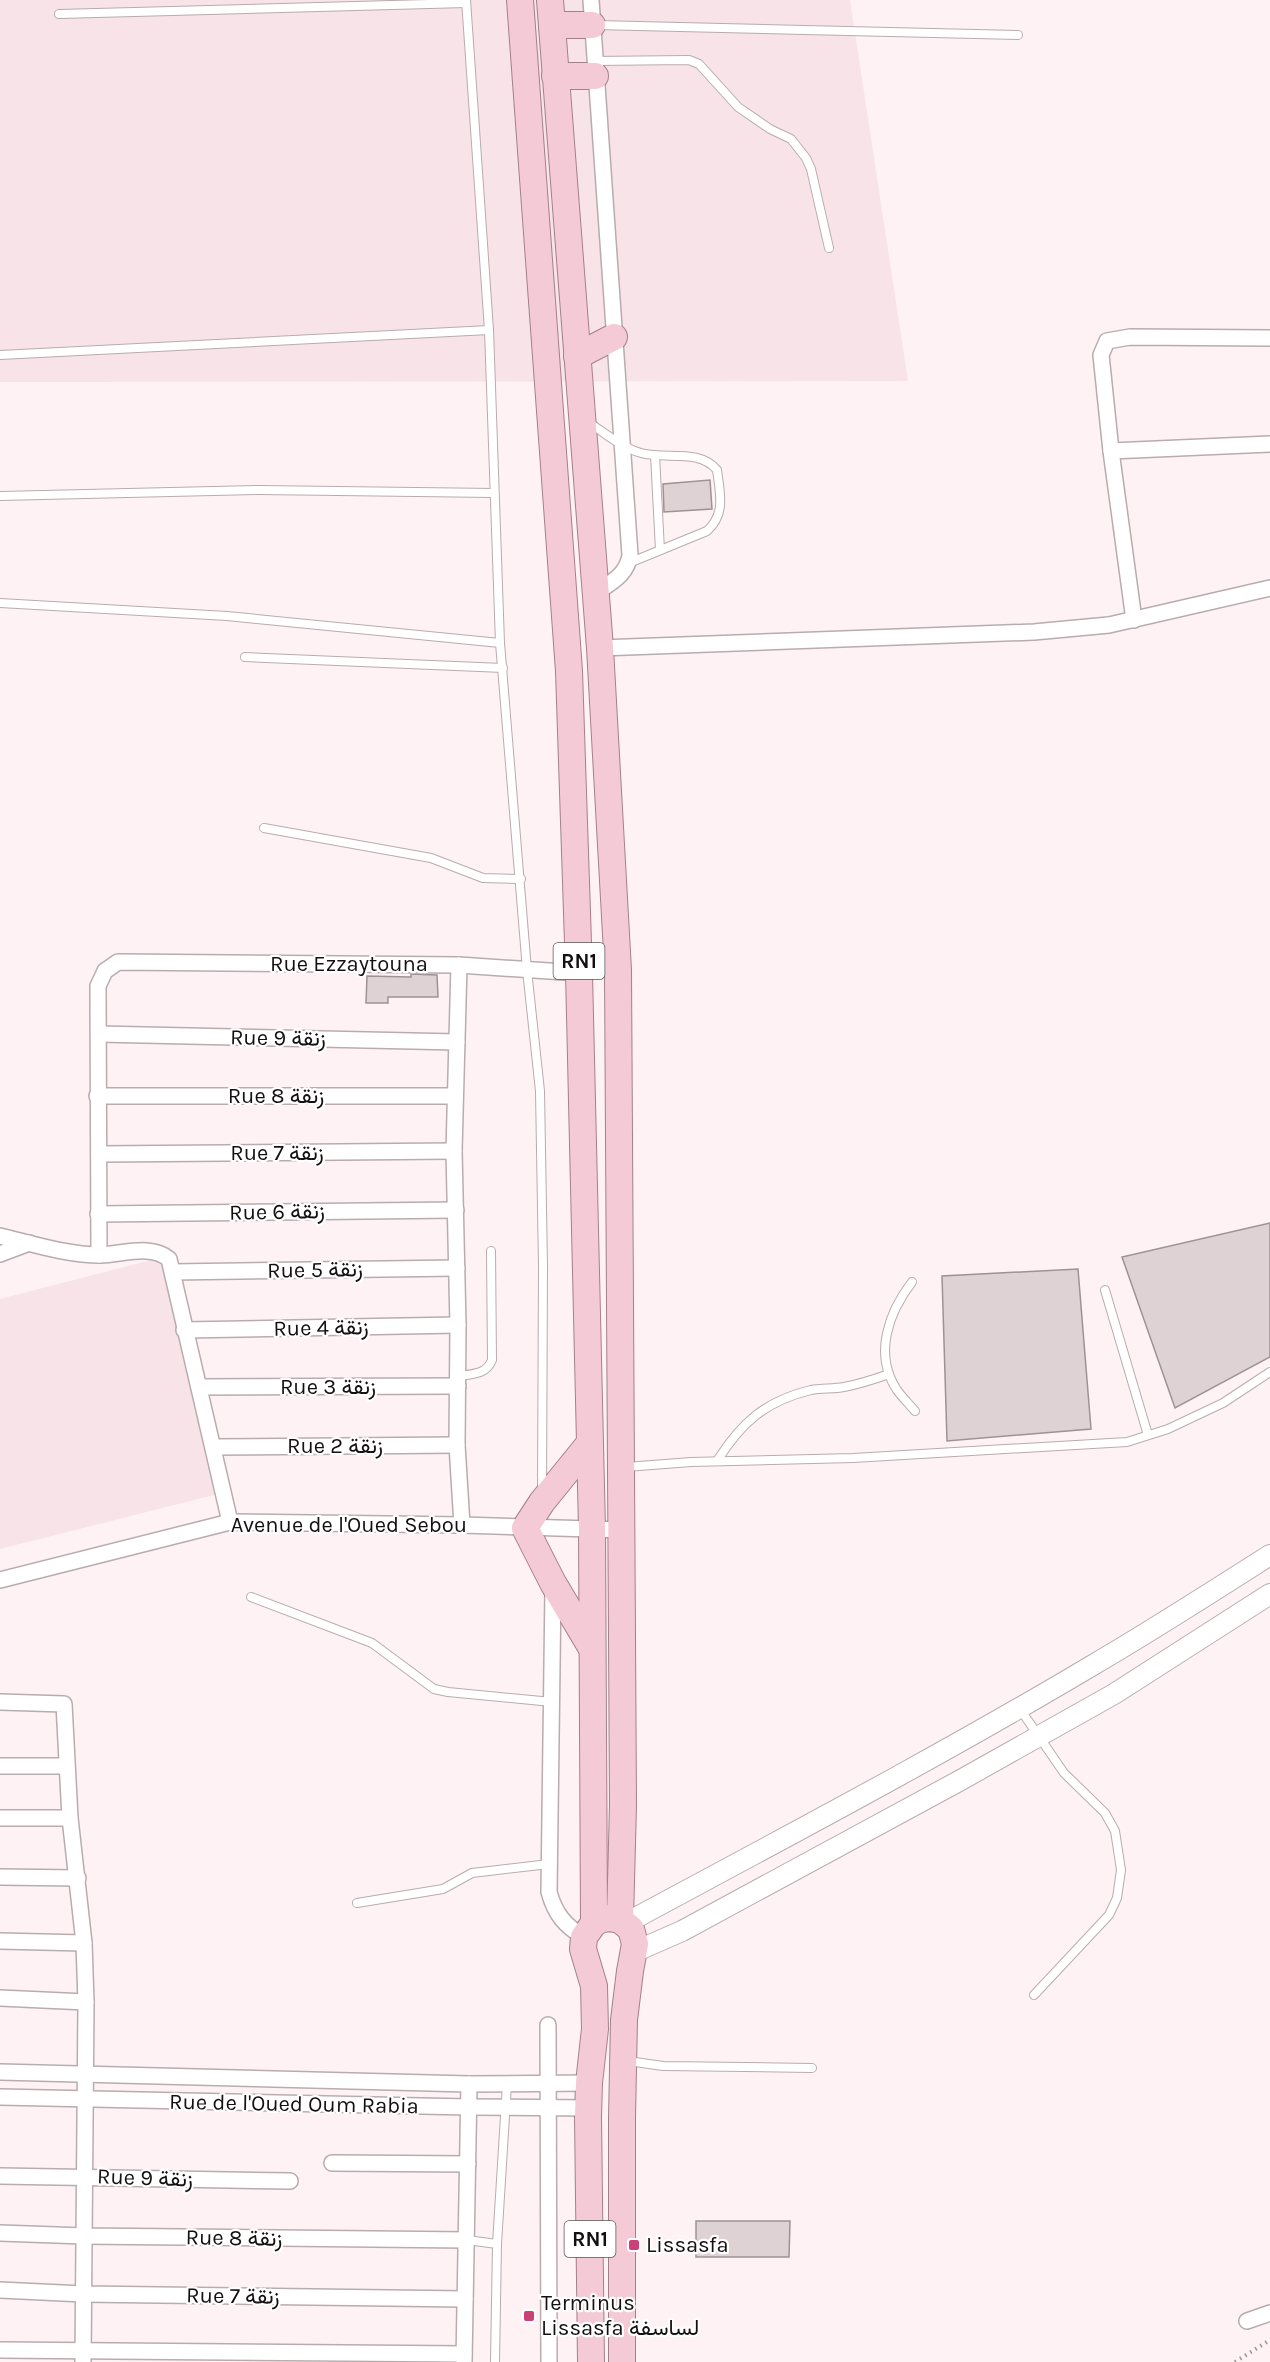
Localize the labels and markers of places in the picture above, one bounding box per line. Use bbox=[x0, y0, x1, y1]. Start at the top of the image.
place label: Lissasfa bbox=[646, 2232, 729, 2258]
marker: Lissasfa bbox=[627, 2238, 641, 2252]
place label: Terminus Lissasfa لساسفة bbox=[541, 2290, 699, 2341]
marker: Terminus Lissasfa لساسفة bbox=[522, 2309, 536, 2323]

